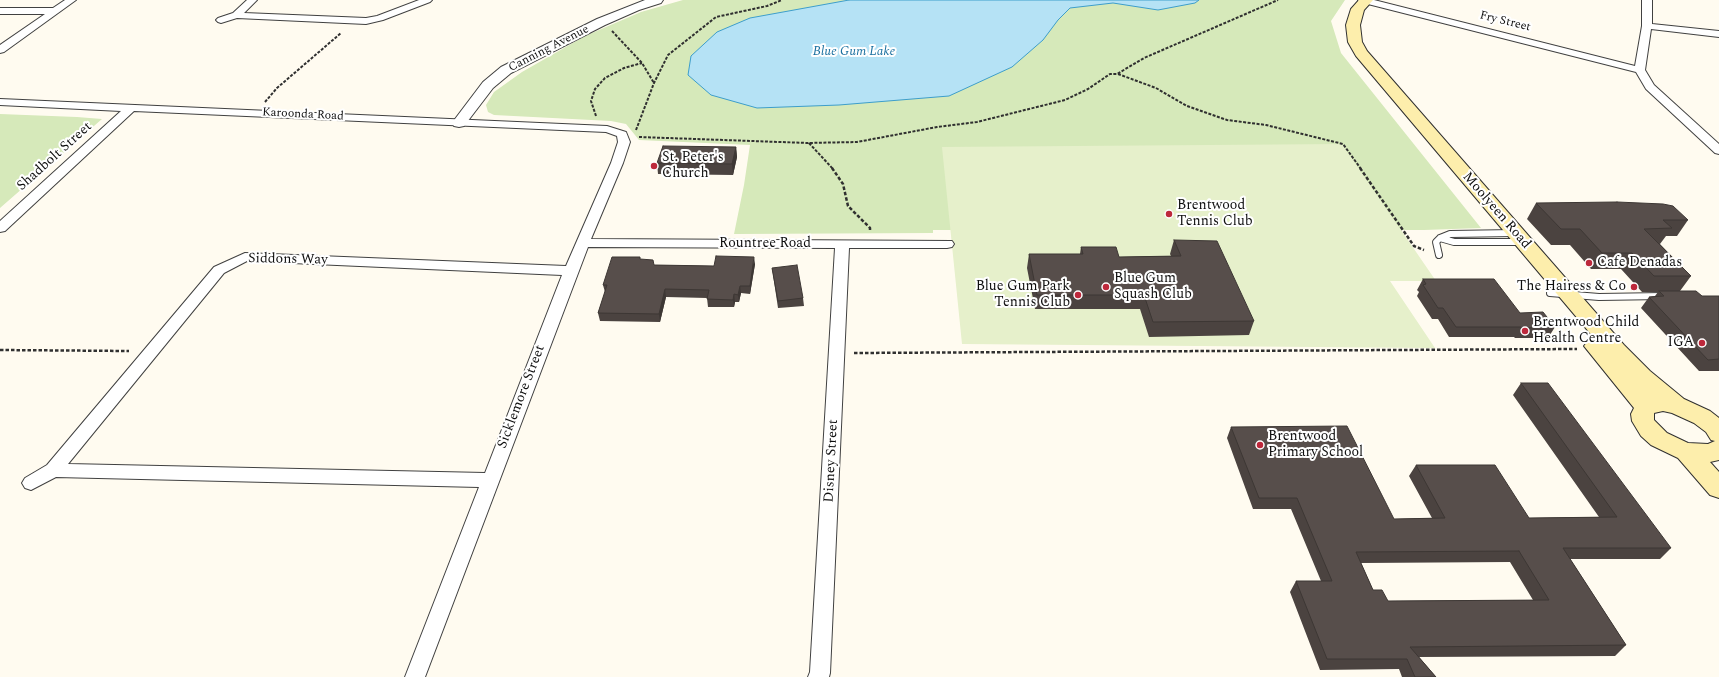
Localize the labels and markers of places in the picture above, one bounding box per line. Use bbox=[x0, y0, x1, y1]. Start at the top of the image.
place label: St. Peter's Church bbox=[662, 150, 724, 182]
marker: St. Peter's Church bbox=[649, 161, 659, 171]
place label: Brentwood Tennis Club bbox=[1177, 198, 1253, 230]
marker: Brentwood Tennis Club bbox=[1164, 209, 1174, 219]
place label: Cafe Denadas bbox=[1597, 255, 1682, 271]
marker: Cafe Denadas bbox=[1584, 258, 1594, 268]
place label: Blue Gum Squash Club bbox=[1114, 271, 1192, 304]
place label: Blue Gum Park Tennis Club bbox=[976, 279, 1070, 312]
place label: The Hairess & Co bbox=[1517, 279, 1626, 295]
marker: Blue Gum Squash Club bbox=[1101, 282, 1111, 292]
marker: The Hairess & Co bbox=[1629, 282, 1639, 292]
marker: Blue Gum Park Tennis Club bbox=[1073, 290, 1083, 300]
place label: Brentwood Child Health Centre bbox=[1533, 315, 1639, 348]
marker: Brentwood Child Health Centre bbox=[1520, 326, 1530, 336]
place label: IGA bbox=[1668, 335, 1694, 351]
marker: IGA bbox=[1697, 338, 1707, 348]
place label: Brentwood Primary School bbox=[1268, 429, 1363, 462]
marker: Brentwood Primary School bbox=[1255, 440, 1265, 450]

